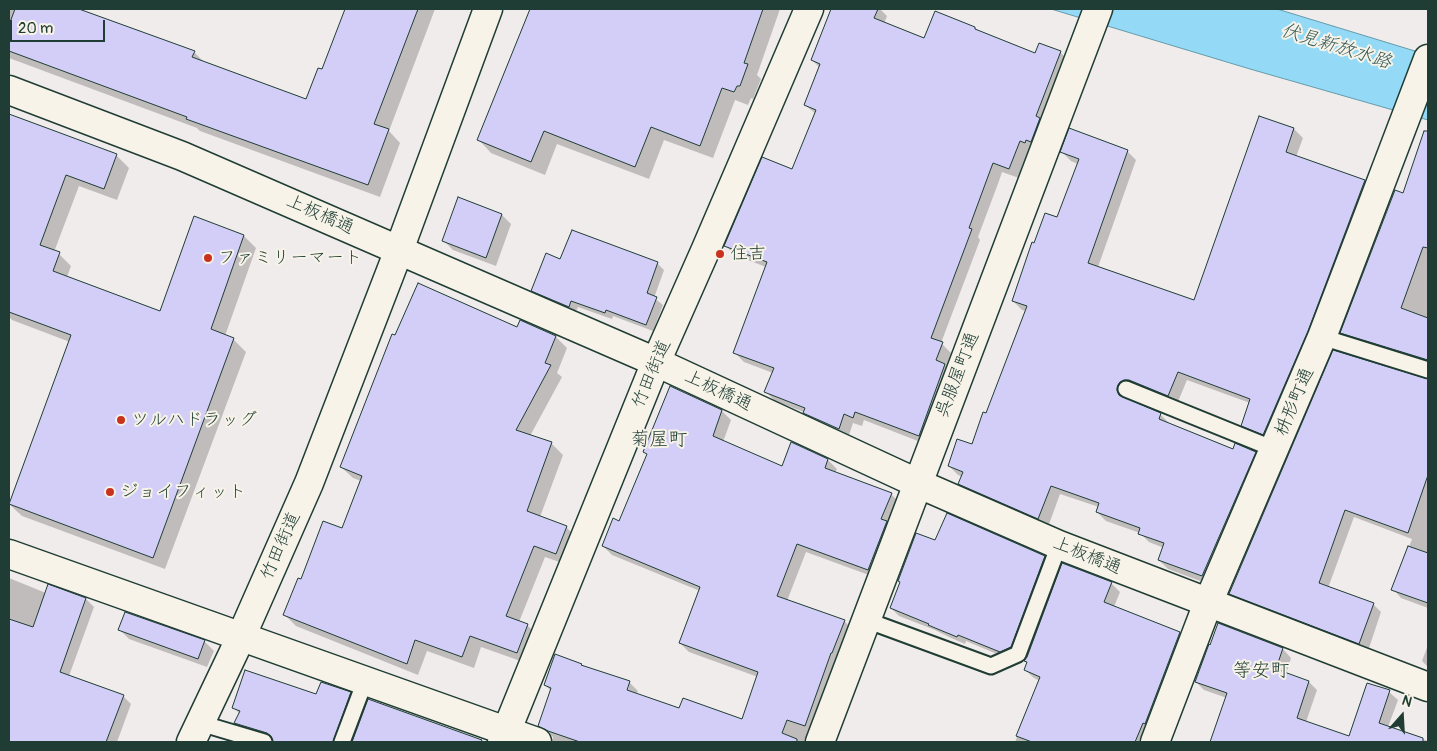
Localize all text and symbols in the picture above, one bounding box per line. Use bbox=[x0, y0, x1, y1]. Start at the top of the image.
scale bar bbox=[12, 10, 108, 42]
text: 20 m bbox=[18, 19, 53, 38]
water label: 伏見新放水路 bbox=[1278, 19, 1394, 75]
street label: 上板橋通 bbox=[283, 190, 357, 240]
place label: 住吉 bbox=[730, 243, 766, 265]
place label: ファミリーマート bbox=[218, 247, 362, 269]
marker: 住吉 bbox=[714, 248, 726, 260]
marker: ファミリーマート bbox=[202, 252, 214, 264]
street label: 呉服屋町通 bbox=[932, 329, 984, 421]
street label: 竹田街道 bbox=[628, 337, 676, 411]
street label: 枡形町通 bbox=[1271, 365, 1319, 439]
street label: 上板橋通 bbox=[681, 366, 755, 416]
place label: ツルハドラッグ bbox=[131, 409, 257, 431]
marker: ツルハドラッグ bbox=[115, 414, 127, 426]
district label: 菊屋町 bbox=[631, 429, 687, 451]
place label: ジョイフィット bbox=[120, 481, 246, 503]
marker: ジョイフィット bbox=[104, 486, 116, 498]
street label: 竹田街道 bbox=[256, 509, 306, 583]
street label: 上板橋通 bbox=[1050, 533, 1124, 579]
district label: 等安町 bbox=[1233, 660, 1289, 682]
north arrow bbox=[1377, 691, 1427, 741]
text: N bbox=[1400, 692, 1414, 711]

